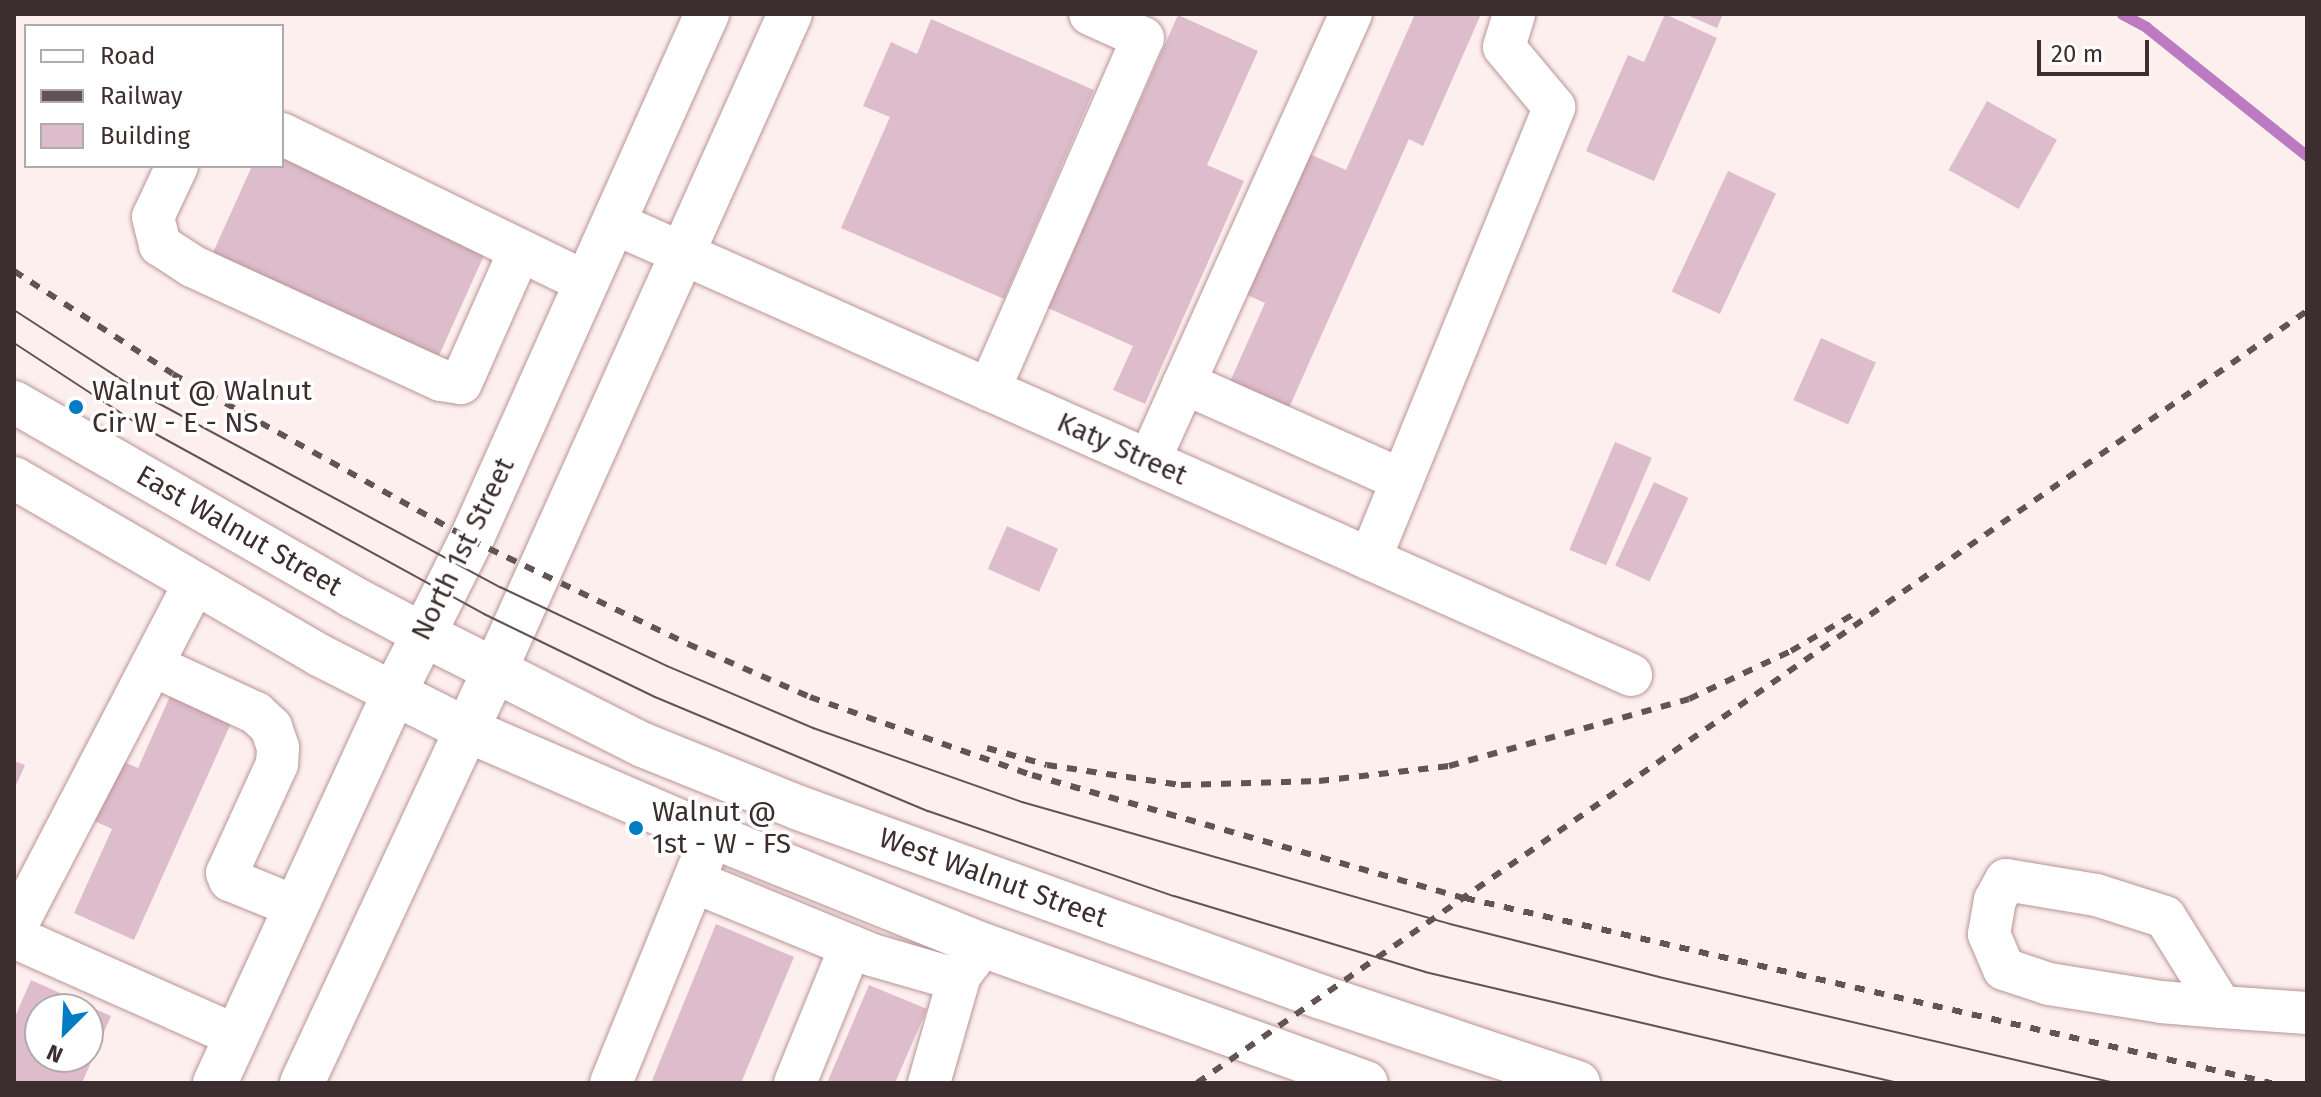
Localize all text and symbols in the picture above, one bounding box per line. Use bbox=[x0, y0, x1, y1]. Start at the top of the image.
legend bbox=[24, 24, 284, 168]
scale bar bbox=[2041, 24, 2153, 74]
text: 20 m bbox=[2051, 40, 2103, 68]
text: Road bbox=[100, 42, 155, 70]
text: Railway bbox=[100, 82, 183, 110]
text: Building bbox=[100, 122, 190, 150]
place label: Walnut @ Walnut Cir W - E - NS bbox=[92, 374, 312, 440]
marker: Walnut @ Walnut Cir W - E - NS bbox=[67, 398, 85, 416]
street label: Katy Street bbox=[1052, 405, 1192, 493]
street label: North 1st Street bbox=[404, 452, 522, 646]
street label: East Walnut Street bbox=[130, 458, 348, 604]
place label: Walnut @ 1st - W - FS bbox=[652, 795, 791, 861]
marker: Walnut @ 1st - W - FS bbox=[627, 819, 645, 837]
street label: West Walnut Street bbox=[874, 821, 1112, 935]
north arrow bbox=[24, 993, 104, 1073]
text: N bbox=[43, 1038, 67, 1069]

